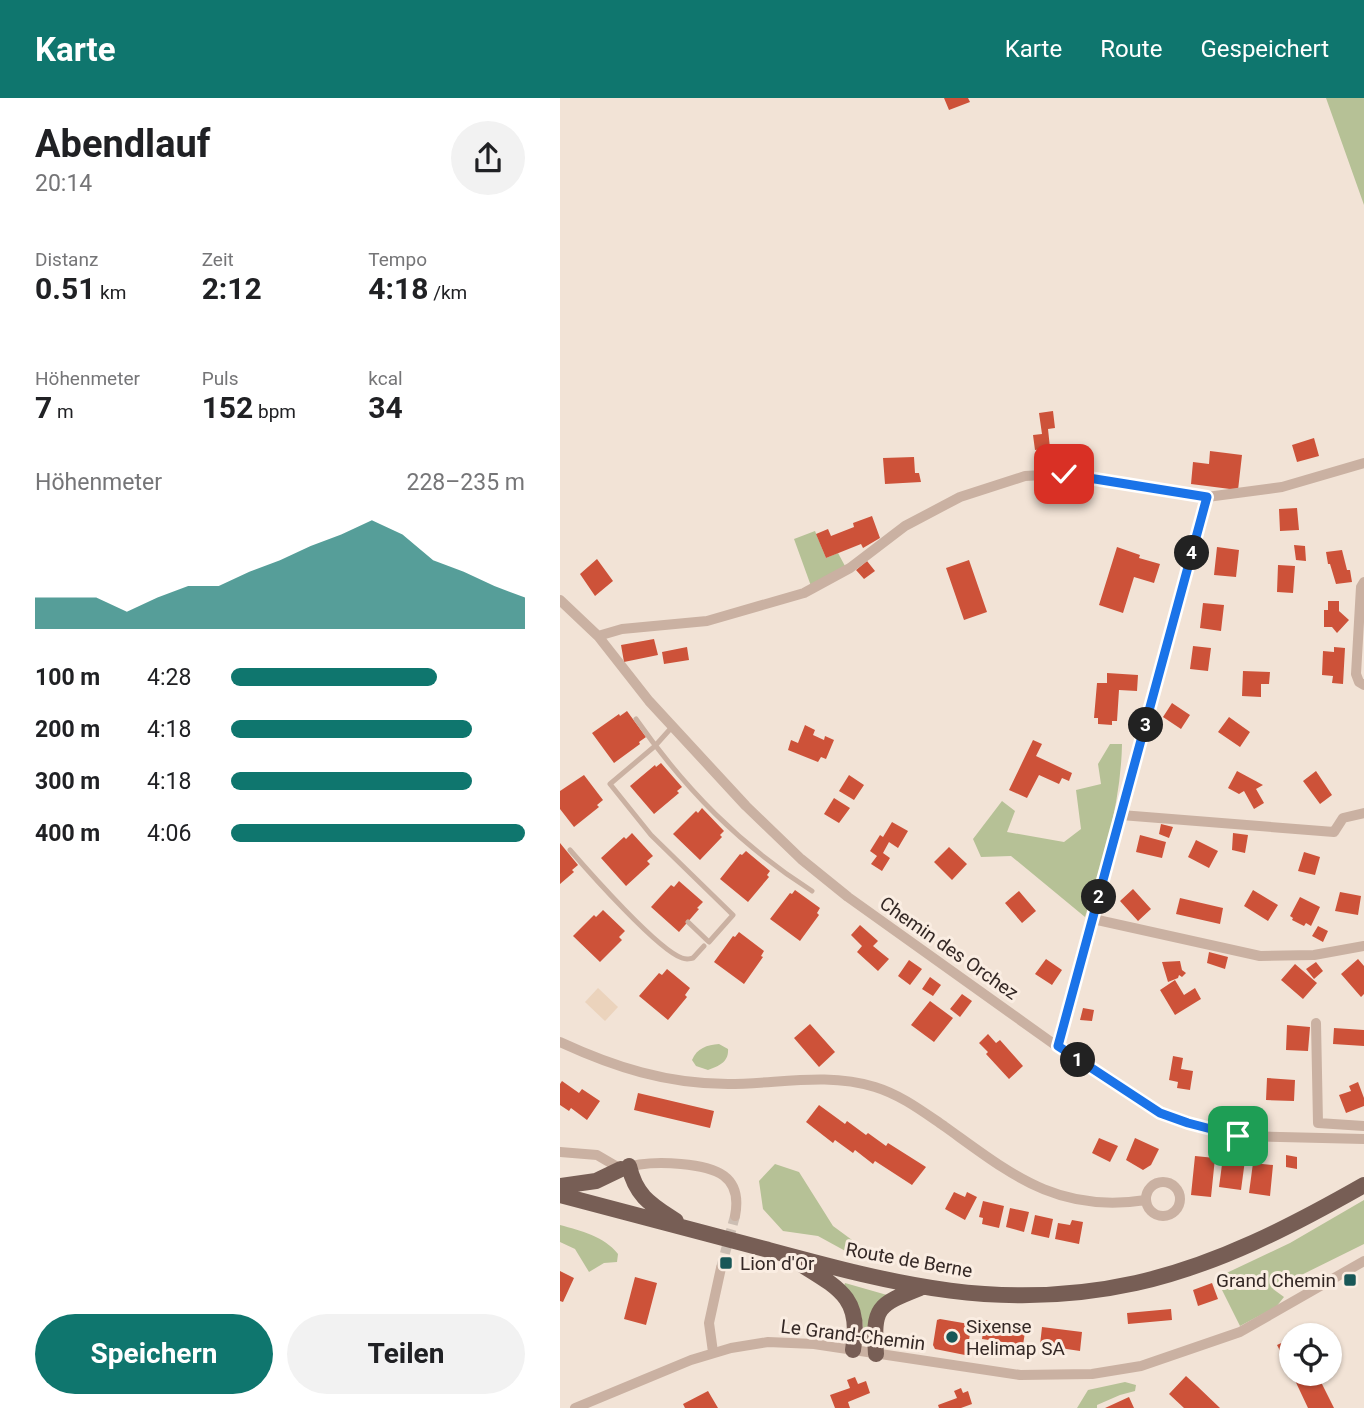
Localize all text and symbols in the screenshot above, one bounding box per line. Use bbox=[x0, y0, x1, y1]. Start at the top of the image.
text: Karte bbox=[35, 30, 116, 69]
text: Karte bbox=[1005, 35, 1062, 63]
text: Route bbox=[1100, 35, 1162, 63]
text: Gespeichert bbox=[1200, 35, 1329, 63]
button: share bbox=[451, 121, 525, 195]
text: Abendlauf bbox=[35, 122, 210, 166]
text: 20:14 bbox=[35, 170, 92, 197]
text: Distanz bbox=[35, 248, 98, 271]
text: Zeit bbox=[202, 248, 234, 271]
text: Tempo bbox=[368, 248, 427, 271]
text: 0.51 bbox=[35, 271, 95, 306]
text: 2:12 bbox=[202, 271, 262, 306]
text: 4:18 bbox=[368, 271, 428, 306]
text: km bbox=[95, 281, 126, 304]
text: /km bbox=[428, 281, 467, 304]
text: Höhenmeter bbox=[35, 367, 140, 390]
text: Puls bbox=[202, 367, 239, 390]
text: kcal bbox=[368, 367, 403, 390]
text: 7 bbox=[35, 390, 52, 425]
text: 152 bbox=[202, 390, 253, 425]
text: 34 bbox=[368, 390, 403, 425]
text: m bbox=[52, 400, 74, 423]
text: bpm bbox=[253, 400, 296, 423]
pin bbox=[1034, 444, 1094, 504]
icon: check bbox=[1045, 455, 1083, 493]
text: Höhenmeter bbox=[35, 469, 162, 496]
text: 228–235 m bbox=[406, 469, 525, 496]
pin: 4 bbox=[1174, 536, 1210, 570]
text: 4 bbox=[1186, 541, 1197, 564]
text: 100 m bbox=[35, 664, 100, 691]
text: 4:28 bbox=[147, 664, 191, 691]
pin: 3 bbox=[1128, 708, 1164, 742]
text: 3 bbox=[1140, 713, 1151, 736]
text: 200 m bbox=[35, 716, 100, 743]
text: 4:18 bbox=[147, 716, 191, 743]
text: 300 m bbox=[35, 768, 100, 795]
text: 4:18 bbox=[147, 768, 191, 795]
text: 400 m bbox=[35, 820, 100, 847]
text: 4:06 bbox=[147, 820, 191, 847]
pin: 2 bbox=[1082, 880, 1116, 914]
text: 2 bbox=[1093, 885, 1104, 908]
street label: Chemin des Orchez bbox=[875, 892, 1023, 1004]
pin: 1 bbox=[1060, 1042, 1096, 1077]
text: 1 bbox=[1072, 1048, 1083, 1071]
pin bbox=[1208, 1106, 1268, 1166]
icon: arrive bbox=[1219, 1117, 1257, 1155]
street label: Route de Berne bbox=[844, 1238, 974, 1282]
place label: Lion d'Or bbox=[740, 1252, 815, 1275]
marker: Lion d'Or bbox=[718, 1255, 734, 1271]
place label: Grand Chemin bbox=[1216, 1269, 1336, 1292]
marker: Grand Chemin bbox=[1342, 1272, 1358, 1288]
button: Speichern bbox=[35, 1314, 273, 1394]
button: Teilen bbox=[287, 1314, 525, 1394]
street label: Le Grand-Chemin bbox=[779, 1315, 927, 1355]
place label: Sixense Helimap SA bbox=[966, 1315, 1066, 1360]
map controls bbox=[1279, 1323, 1342, 1386]
button: locate bbox=[1279, 1323, 1342, 1386]
marker: Sixense Helimap SA bbox=[944, 1329, 960, 1345]

